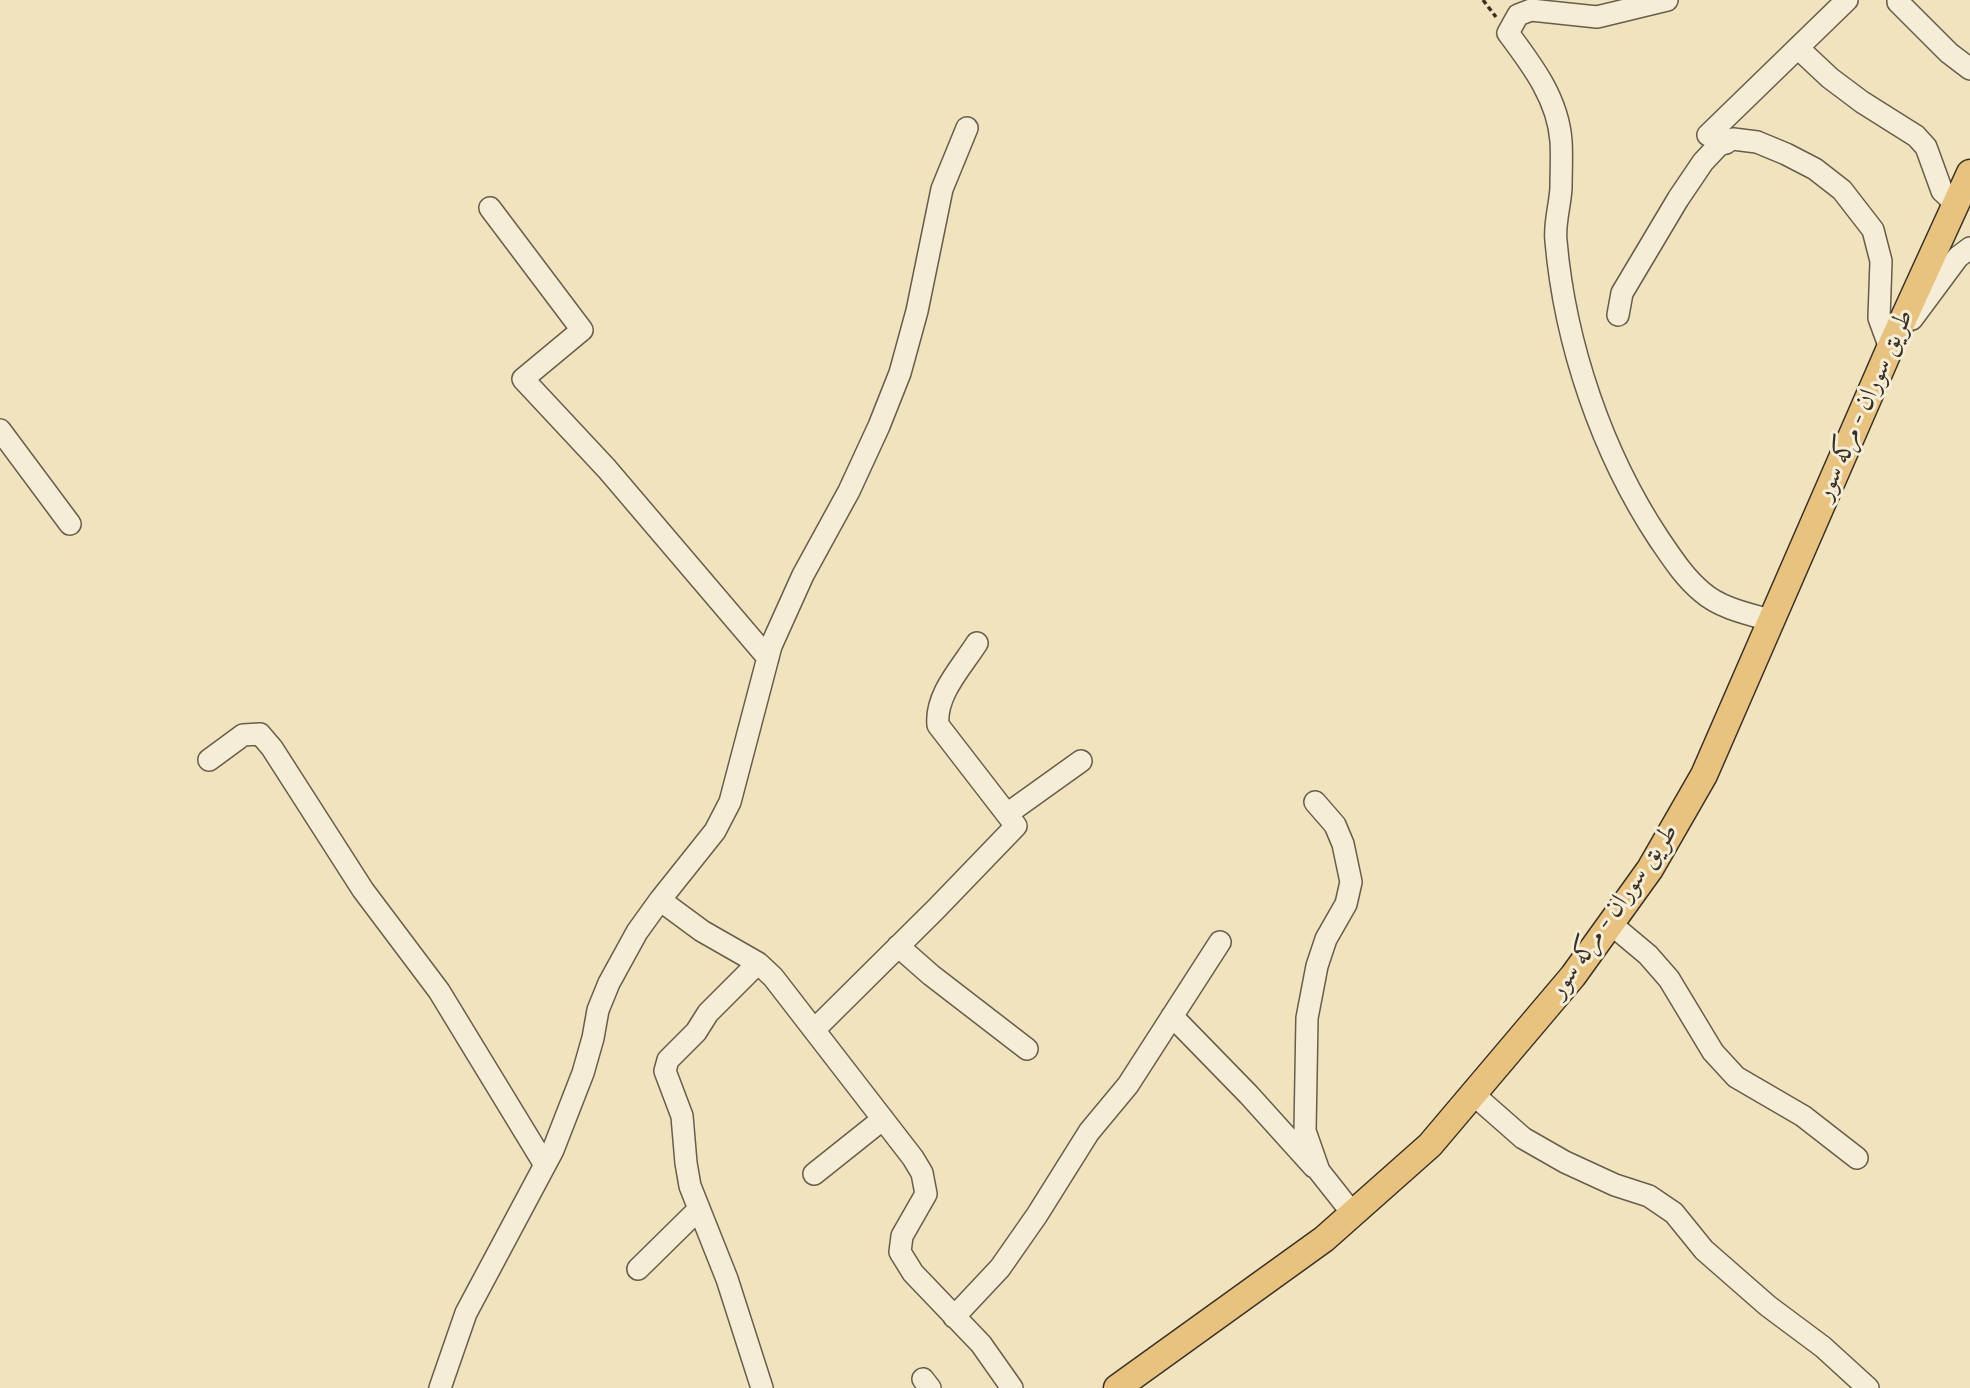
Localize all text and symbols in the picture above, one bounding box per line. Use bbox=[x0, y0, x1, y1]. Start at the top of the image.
street label: طريق سوران - مركه سور bbox=[1809, 305, 1921, 505]
street label: طريق سوران - مركه سور bbox=[1542, 818, 1686, 1004]

